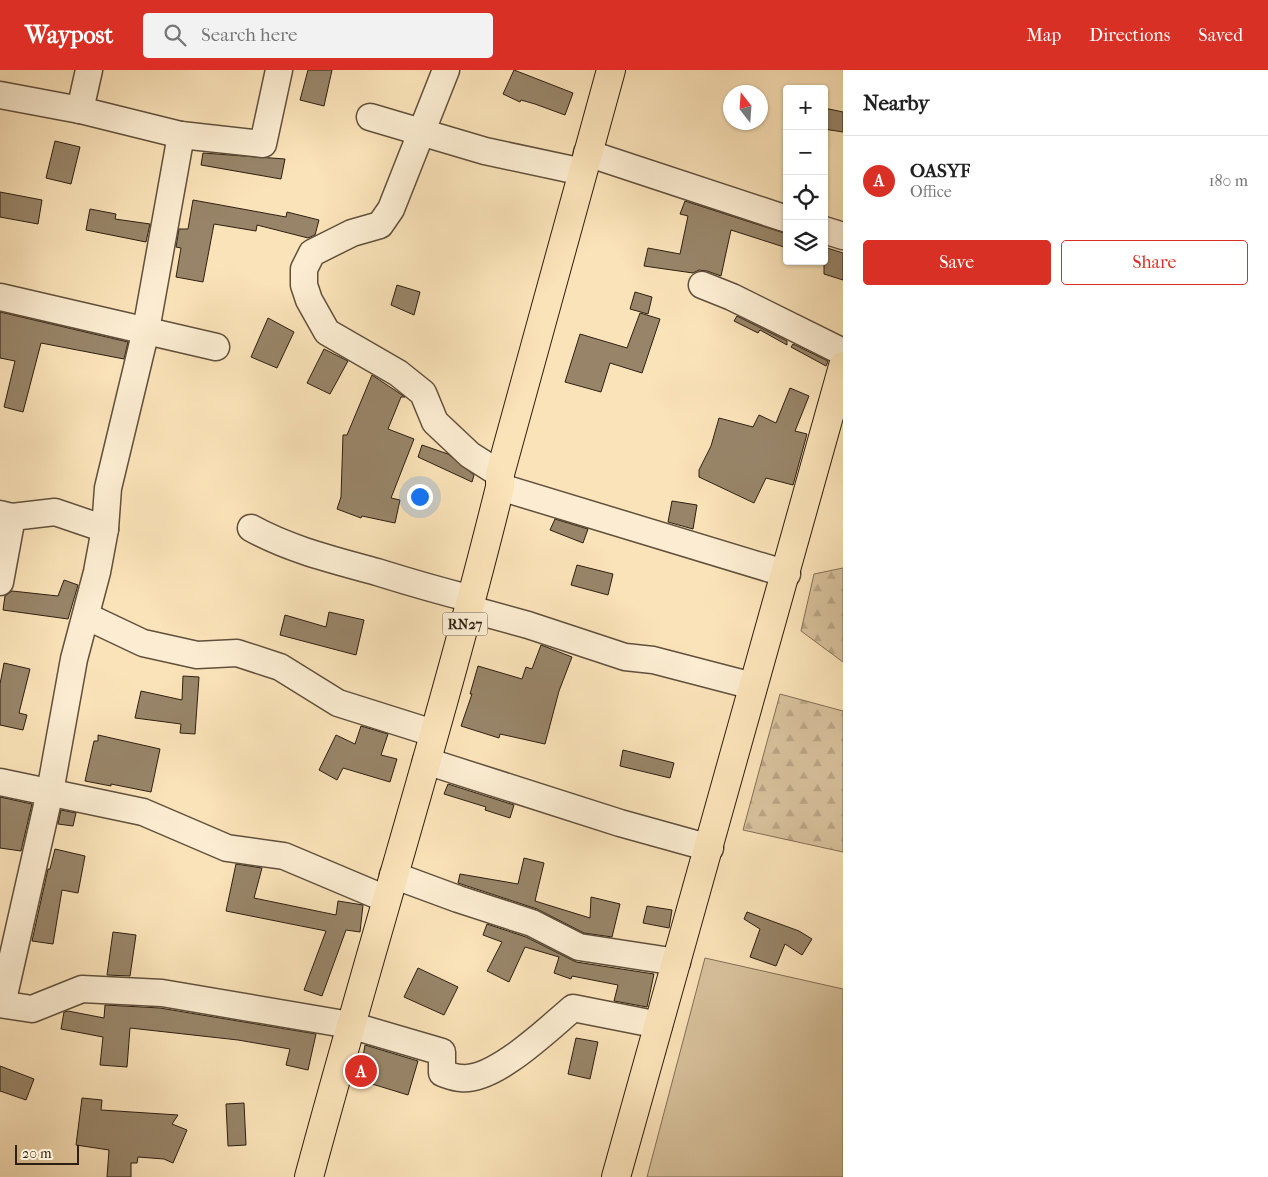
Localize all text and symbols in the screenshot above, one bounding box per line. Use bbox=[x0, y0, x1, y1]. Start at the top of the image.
search box bbox=[143, 13, 493, 58]
text: Waypost bbox=[25, 21, 113, 49]
icon: search bbox=[161, 21, 189, 49]
text: Search here bbox=[201, 24, 297, 46]
text: Map bbox=[1027, 25, 1061, 46]
text: Directions bbox=[1089, 25, 1170, 46]
text: Saved bbox=[1198, 25, 1243, 46]
north arrow bbox=[723, 85, 768, 130]
map controls bbox=[783, 85, 828, 265]
button: + bbox=[783, 85, 828, 130]
text: Nearby bbox=[863, 91, 929, 115]
button: − bbox=[783, 130, 828, 175]
text: OASYF bbox=[910, 160, 970, 182]
text: A bbox=[874, 171, 884, 190]
text: 180 m bbox=[1209, 171, 1248, 190]
button: locate bbox=[783, 175, 828, 220]
text: Office bbox=[910, 182, 952, 201]
button: layers bbox=[783, 220, 828, 265]
button: Save bbox=[863, 240, 1051, 285]
button: Share bbox=[1061, 240, 1248, 285]
your location bbox=[407, 484, 433, 510]
road number: RN27 bbox=[442, 612, 488, 636]
pin: A bbox=[345, 1052, 377, 1090]
scale bar bbox=[15, 1142, 79, 1165]
text: 20 m bbox=[22, 1145, 52, 1162]

